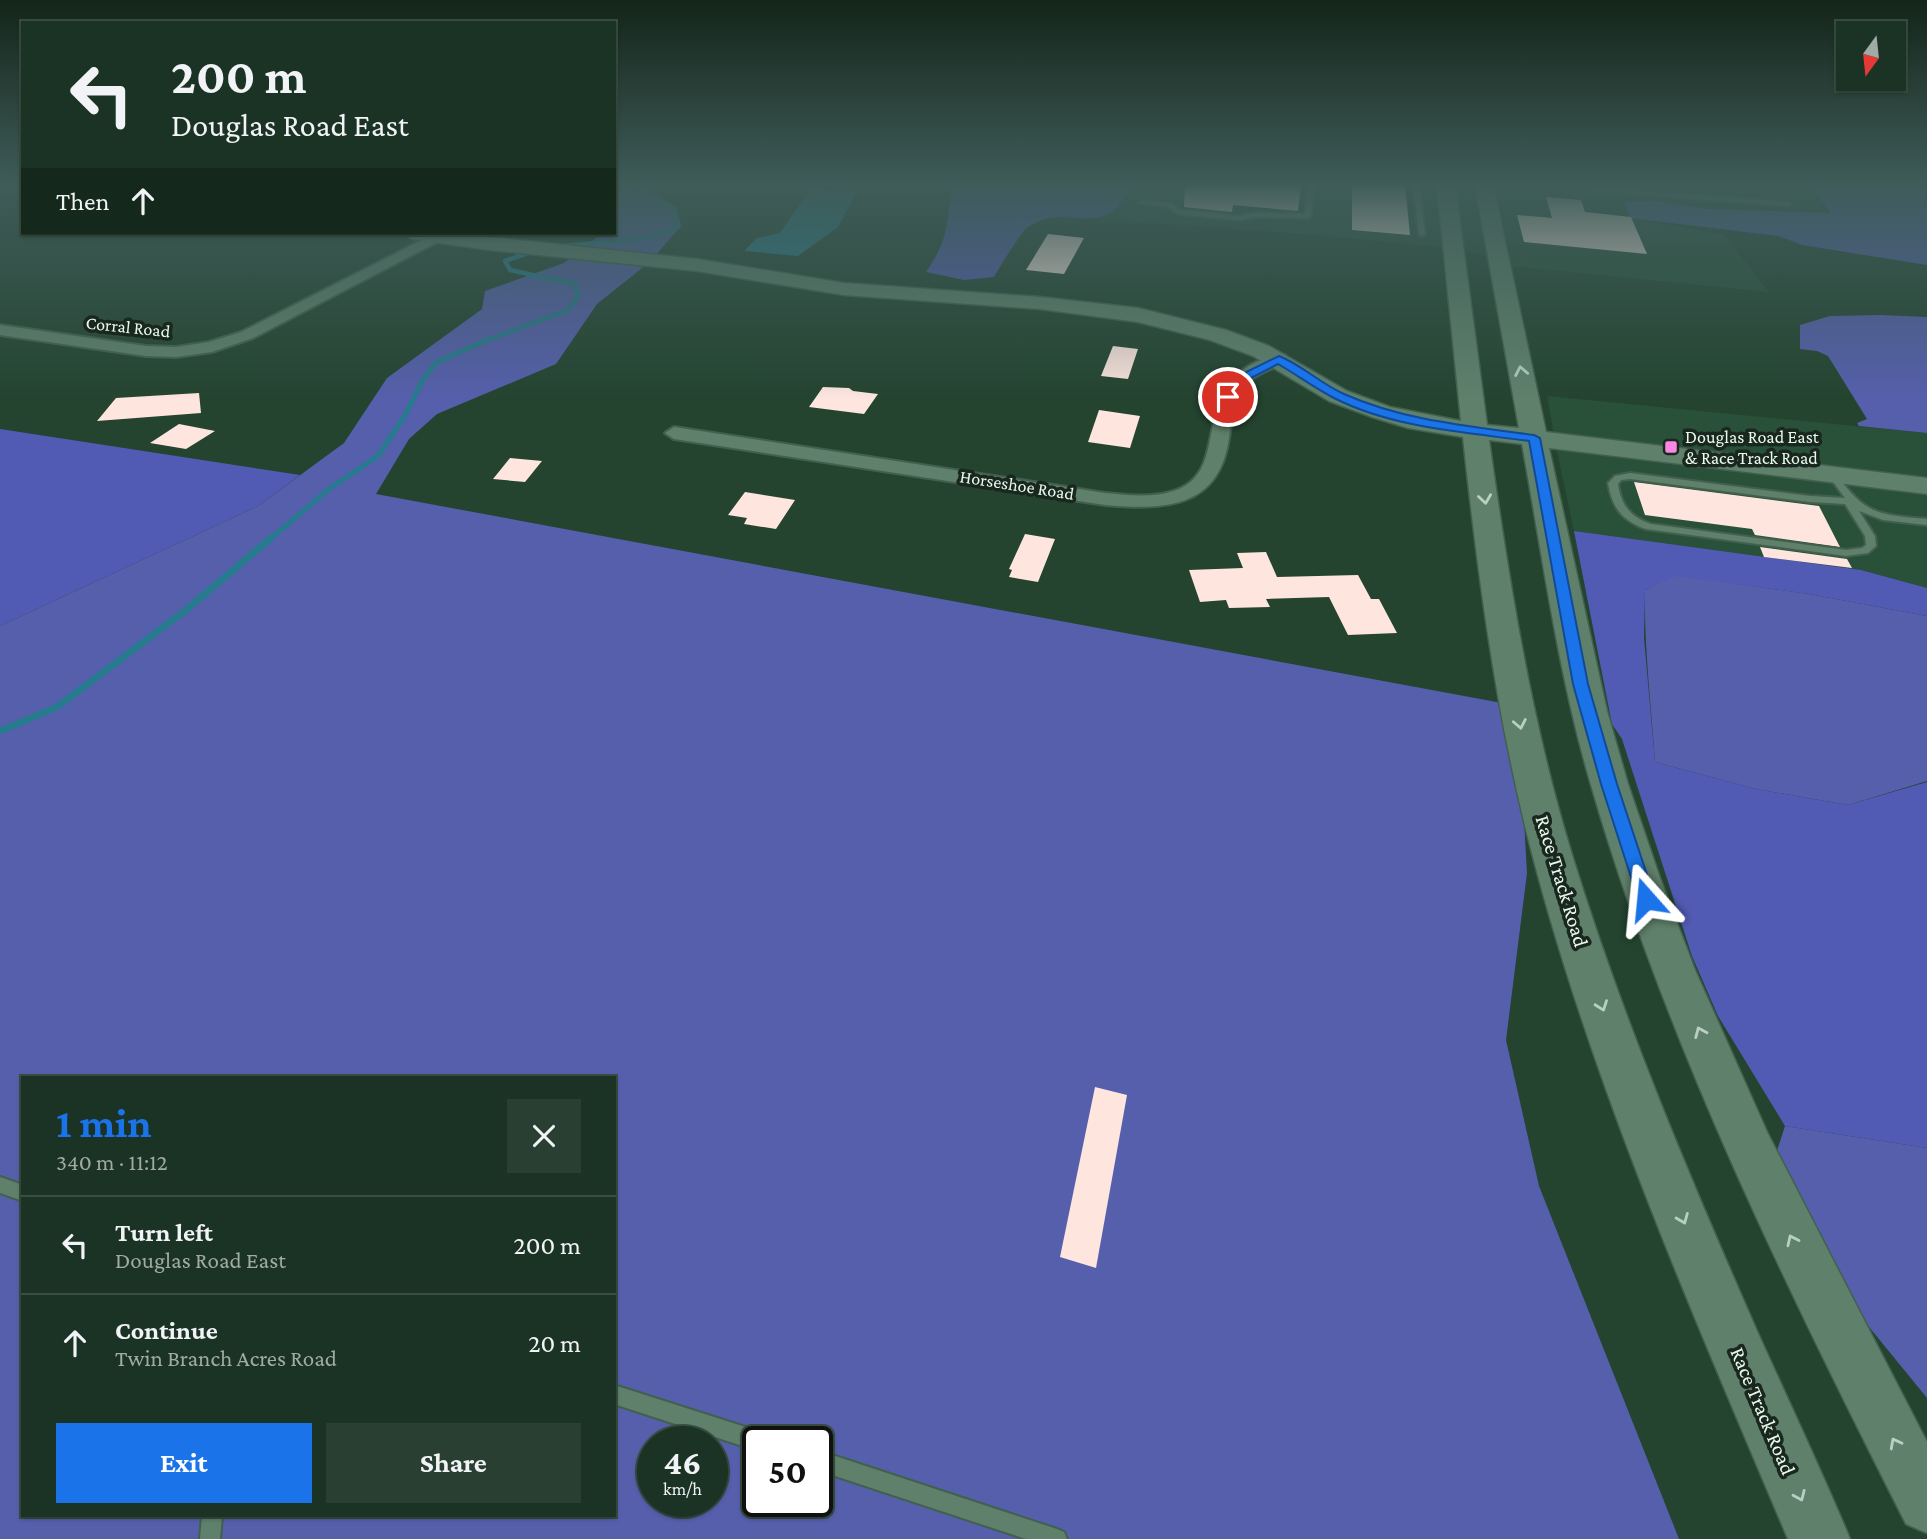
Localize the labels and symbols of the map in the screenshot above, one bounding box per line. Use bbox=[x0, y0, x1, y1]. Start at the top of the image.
north arrow bbox=[1836, 21, 1906, 91]
street label: Corral Road bbox=[85, 313, 172, 341]
one-way arrow bbox=[1514, 365, 1529, 377]
pin bbox=[1198, 367, 1258, 427]
place label: Douglas Road East & Race Track Road bbox=[1685, 427, 1820, 468]
marker: Douglas Road East & Race Track Road bbox=[1663, 439, 1679, 455]
street label: Horseshoe Road bbox=[958, 466, 1076, 504]
one-way arrow bbox=[1477, 493, 1492, 505]
one-way arrow bbox=[1512, 718, 1527, 730]
street label: Race Track Road bbox=[1531, 812, 1593, 950]
position arrow bbox=[1609, 862, 1683, 936]
one-way arrow bbox=[1594, 1000, 1608, 1012]
one-way arrow bbox=[1694, 1027, 1708, 1039]
one-way arrow bbox=[1674, 1212, 1688, 1224]
one-way arrow bbox=[1786, 1235, 1800, 1247]
street label: Race Track Road bbox=[1725, 1344, 1801, 1478]
speed limit sign: 50 bbox=[742, 1426, 833, 1517]
one-way arrow bbox=[1890, 1438, 1904, 1450]
one-way arrow bbox=[1792, 1489, 1806, 1501]

